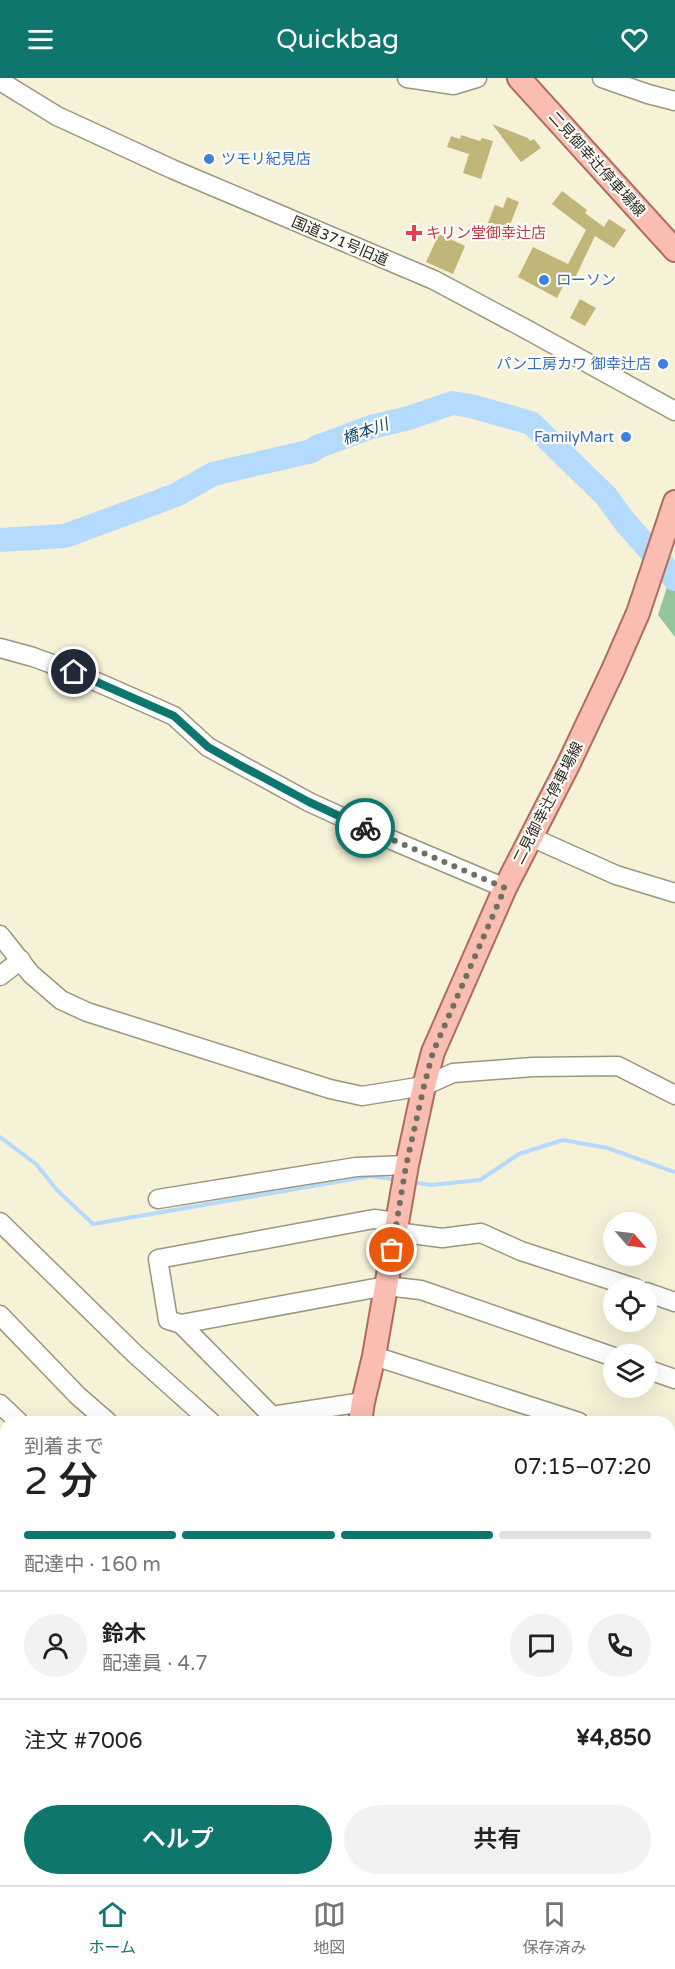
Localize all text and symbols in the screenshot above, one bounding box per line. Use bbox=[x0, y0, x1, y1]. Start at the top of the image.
icon: menu bbox=[24, 23, 57, 56]
text: Quickbag bbox=[276, 23, 399, 56]
icon: heart bbox=[618, 23, 651, 56]
street label: 二見御幸辻停車場線 bbox=[545, 108, 649, 220]
place label: ツモリ紀見店 bbox=[221, 150, 311, 168]
marker: ツモリ紀見店 bbox=[202, 152, 216, 166]
street label: 国道371号旧道 bbox=[289, 213, 391, 269]
place label: キリン堂御幸辻店 bbox=[426, 224, 546, 242]
marker: キリン堂御幸辻店 bbox=[407, 226, 421, 240]
place label: ローソン bbox=[556, 271, 616, 289]
marker: ローソン bbox=[537, 273, 551, 287]
place label: パン工房カワ 御幸辻店 bbox=[496, 355, 651, 373]
marker: パン工房カワ 御幸辻店 bbox=[656, 357, 670, 371]
water label: 橋本川 bbox=[339, 414, 393, 450]
place label: FamilyMart bbox=[534, 428, 614, 446]
marker: FamilyMart bbox=[619, 430, 633, 444]
pin bbox=[48, 646, 99, 697]
icon: home bbox=[57, 655, 90, 688]
street label: 二見御幸辻停車場線 bbox=[509, 739, 587, 867]
courier bbox=[335, 798, 395, 858]
icon: bike bbox=[349, 812, 382, 845]
north arrow bbox=[603, 1212, 657, 1266]
map controls bbox=[603, 1212, 657, 1398]
pin bbox=[366, 1224, 417, 1275]
icon: bag bbox=[375, 1233, 408, 1266]
button: locate bbox=[603, 1278, 657, 1332]
button: layers bbox=[603, 1344, 657, 1398]
text: 到着まで bbox=[24, 1435, 104, 1459]
text: 07:15–07:20 bbox=[514, 1454, 651, 1480]
text: 2 分 bbox=[24, 1458, 98, 1505]
text: 配達中 · 160 m bbox=[24, 1553, 161, 1577]
button: person bbox=[24, 1614, 87, 1677]
button: chat bbox=[510, 1614, 573, 1677]
button: phone bbox=[588, 1614, 651, 1677]
text: 鈴木 bbox=[102, 1621, 146, 1647]
text: 配達員 · 4.7 bbox=[102, 1652, 208, 1676]
text: ¥4,850 bbox=[576, 1725, 651, 1751]
text: 注文 #7006 bbox=[24, 1728, 142, 1754]
button: ヘルプ bbox=[24, 1805, 332, 1874]
button: 共有 bbox=[344, 1805, 651, 1874]
tab: ホーム bbox=[88, 1898, 136, 1958]
tab: 地図 bbox=[313, 1898, 346, 1958]
tab: 保存済み bbox=[523, 1898, 587, 1958]

